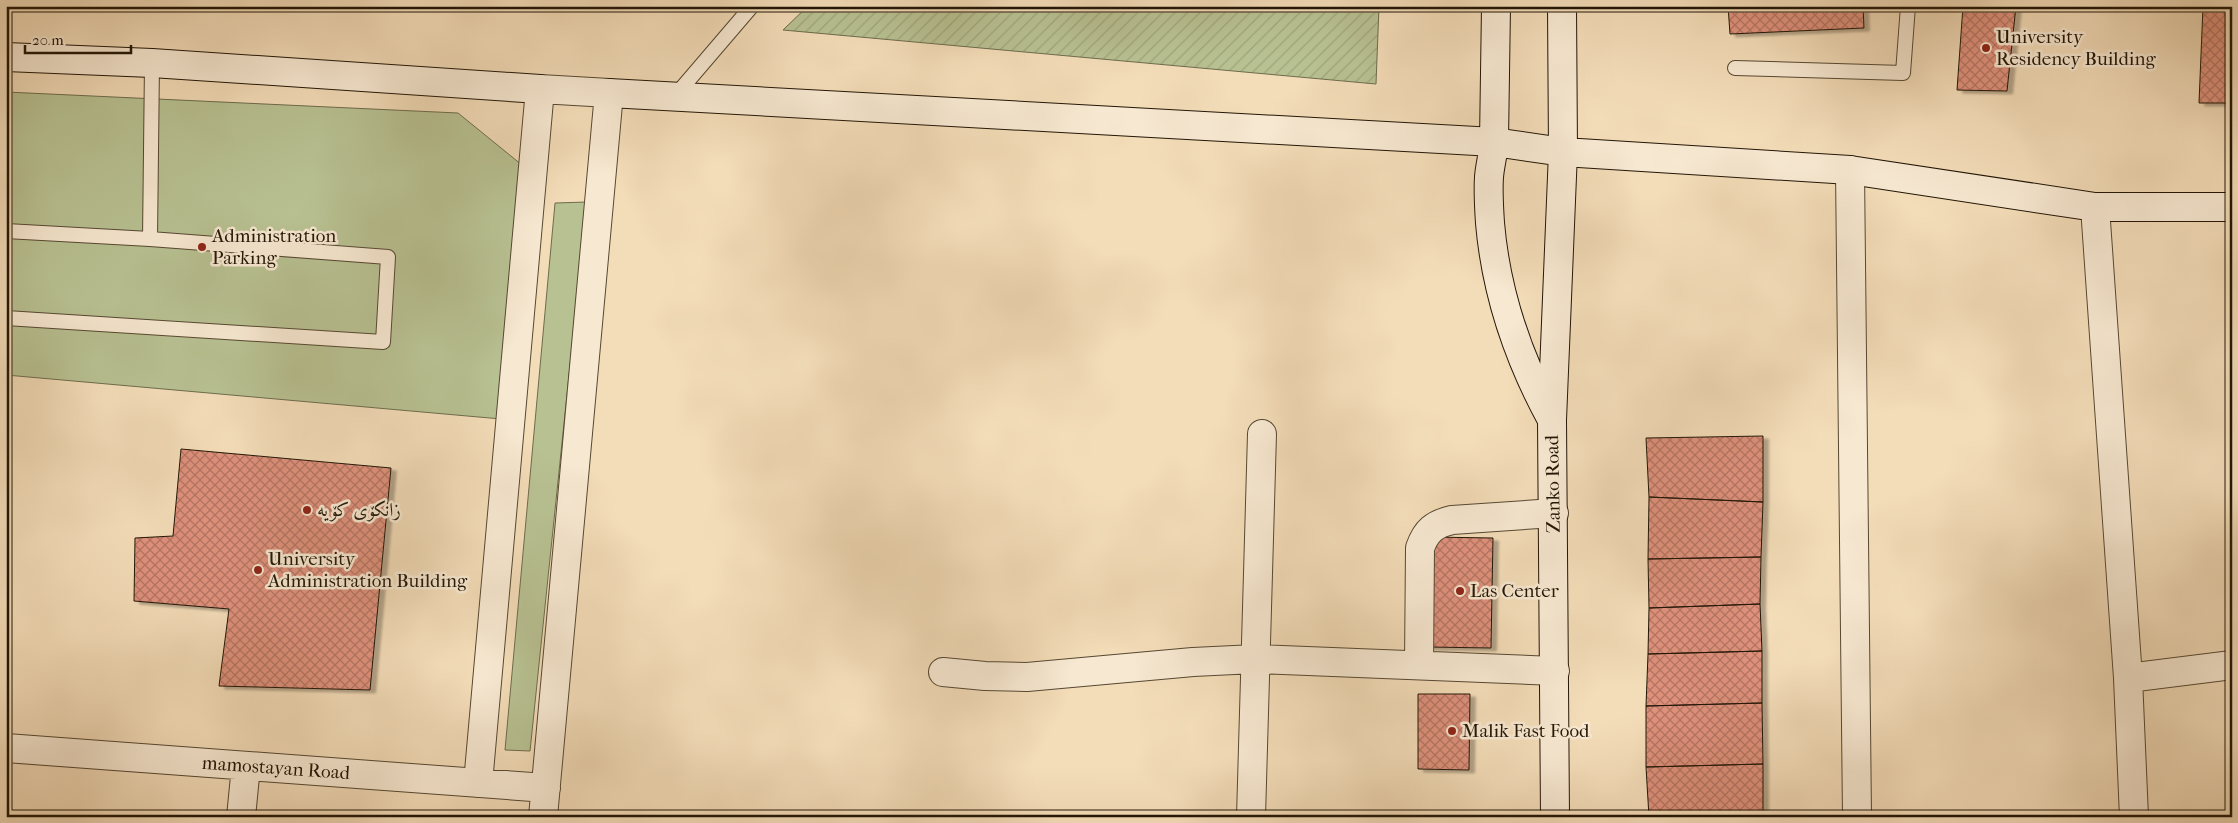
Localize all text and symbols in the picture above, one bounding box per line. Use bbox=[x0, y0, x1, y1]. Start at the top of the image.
scale bar bbox=[25, 22, 131, 54]
place label: University Residency Building bbox=[1996, 26, 2156, 70]
text: 20 m bbox=[32, 31, 64, 49]
marker: University Residency Building bbox=[1980, 42, 1992, 54]
place label: Administration Parking bbox=[211, 225, 336, 269]
marker: Administration Parking bbox=[196, 241, 208, 253]
street label: Zanko Road bbox=[1541, 434, 1565, 533]
place label: زانکۆی کۆیە bbox=[317, 499, 401, 522]
marker: زانکۆی کۆیە bbox=[301, 504, 313, 516]
place label: University Administration Building bbox=[267, 548, 468, 592]
marker: University Administration Building bbox=[252, 564, 264, 576]
place label: Las Center bbox=[1470, 580, 1560, 602]
marker: Las Center bbox=[1454, 585, 1466, 597]
place label: Malik Fast Food bbox=[1462, 720, 1590, 742]
marker: Malik Fast Food bbox=[1446, 725, 1458, 737]
street label: mamostayan Road bbox=[201, 752, 351, 784]

